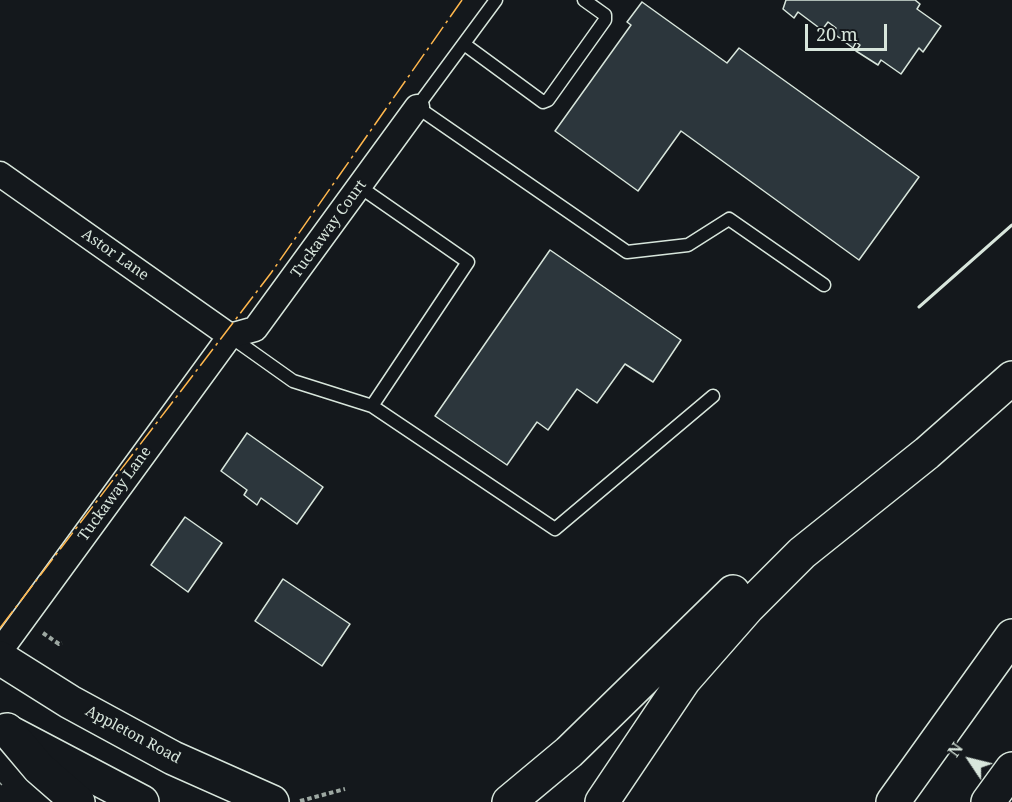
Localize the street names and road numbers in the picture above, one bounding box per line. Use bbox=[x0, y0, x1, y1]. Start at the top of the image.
street label: Tuckaway Court bbox=[287, 177, 371, 281]
street label: Astor Lane bbox=[78, 225, 152, 285]
street label: Tuckaway Lane bbox=[75, 443, 155, 545]
street label: Appleton Road bbox=[82, 702, 184, 768]

